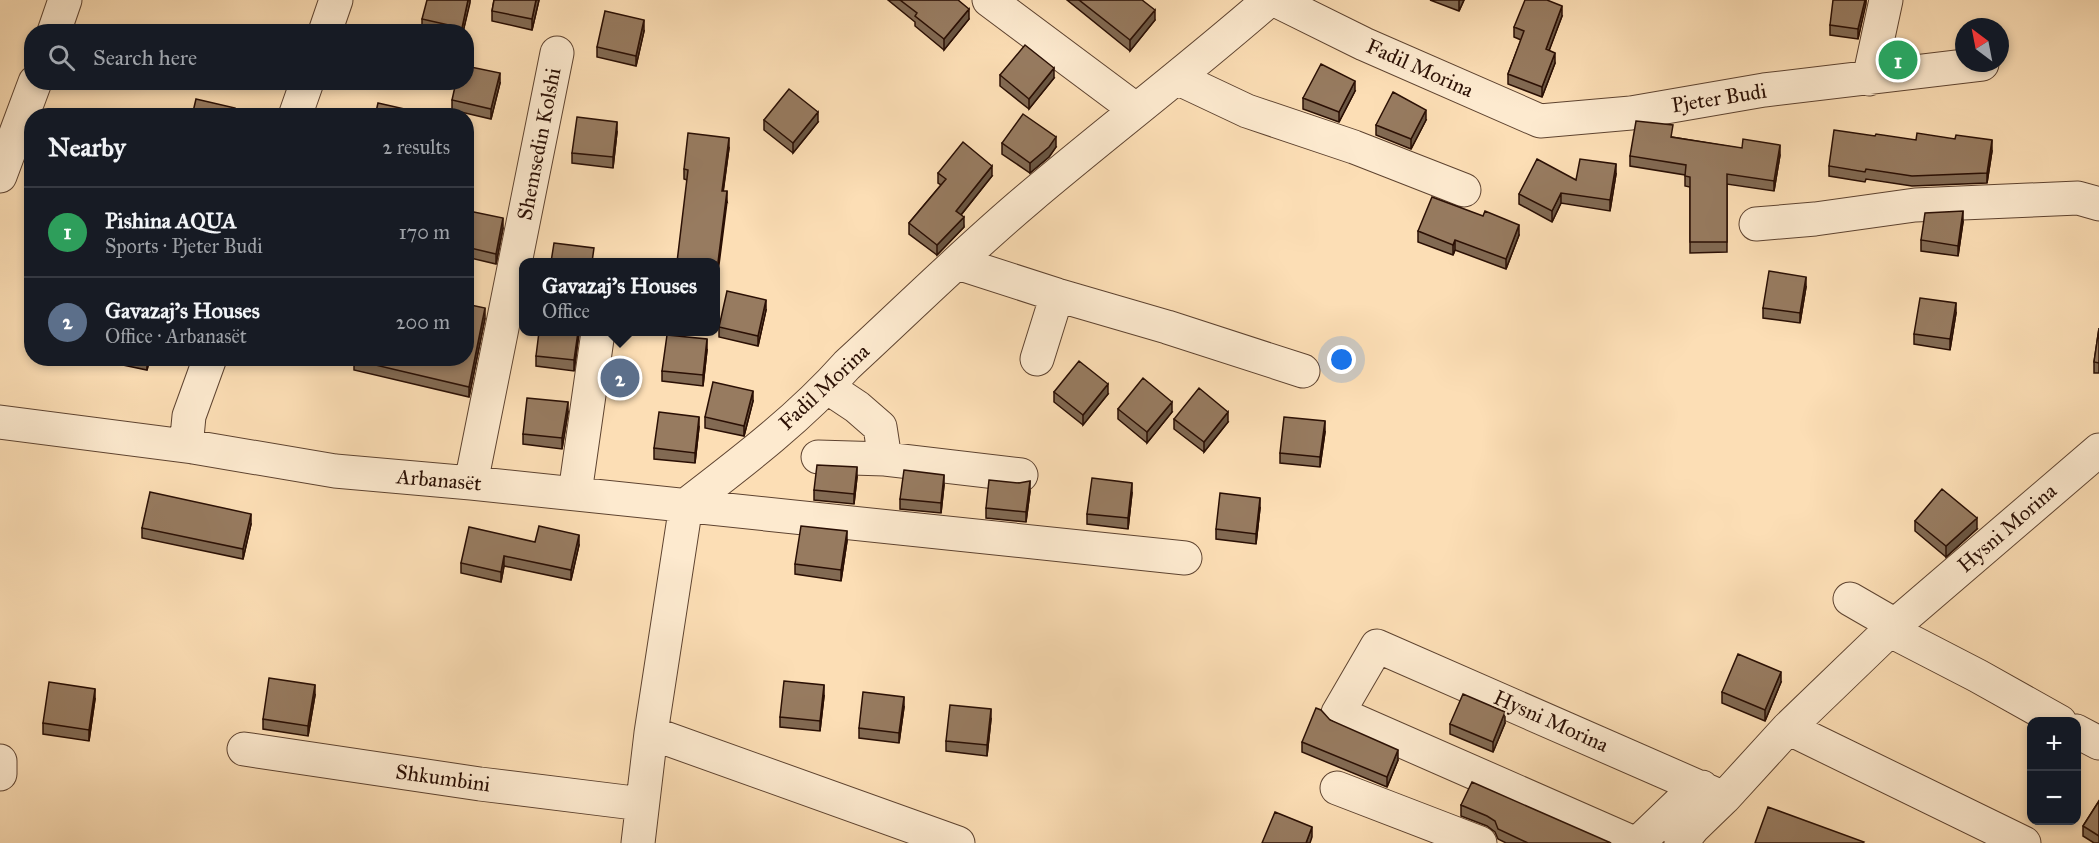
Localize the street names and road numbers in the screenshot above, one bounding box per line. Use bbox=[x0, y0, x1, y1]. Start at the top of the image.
street label: Fadil Morina bbox=[1362, 33, 1478, 103]
street label: Shemsedin Kolshi bbox=[511, 65, 567, 222]
street label: Pjeter Budi bbox=[1670, 78, 1769, 118]
street label: Fadil Morina bbox=[773, 338, 875, 436]
street label: Arbanasët bbox=[394, 463, 483, 497]
street label: Hysni Morina bbox=[1952, 478, 2062, 578]
street label: Hysni Morina bbox=[1490, 684, 1612, 758]
street label: Shkumbini bbox=[394, 758, 492, 798]

